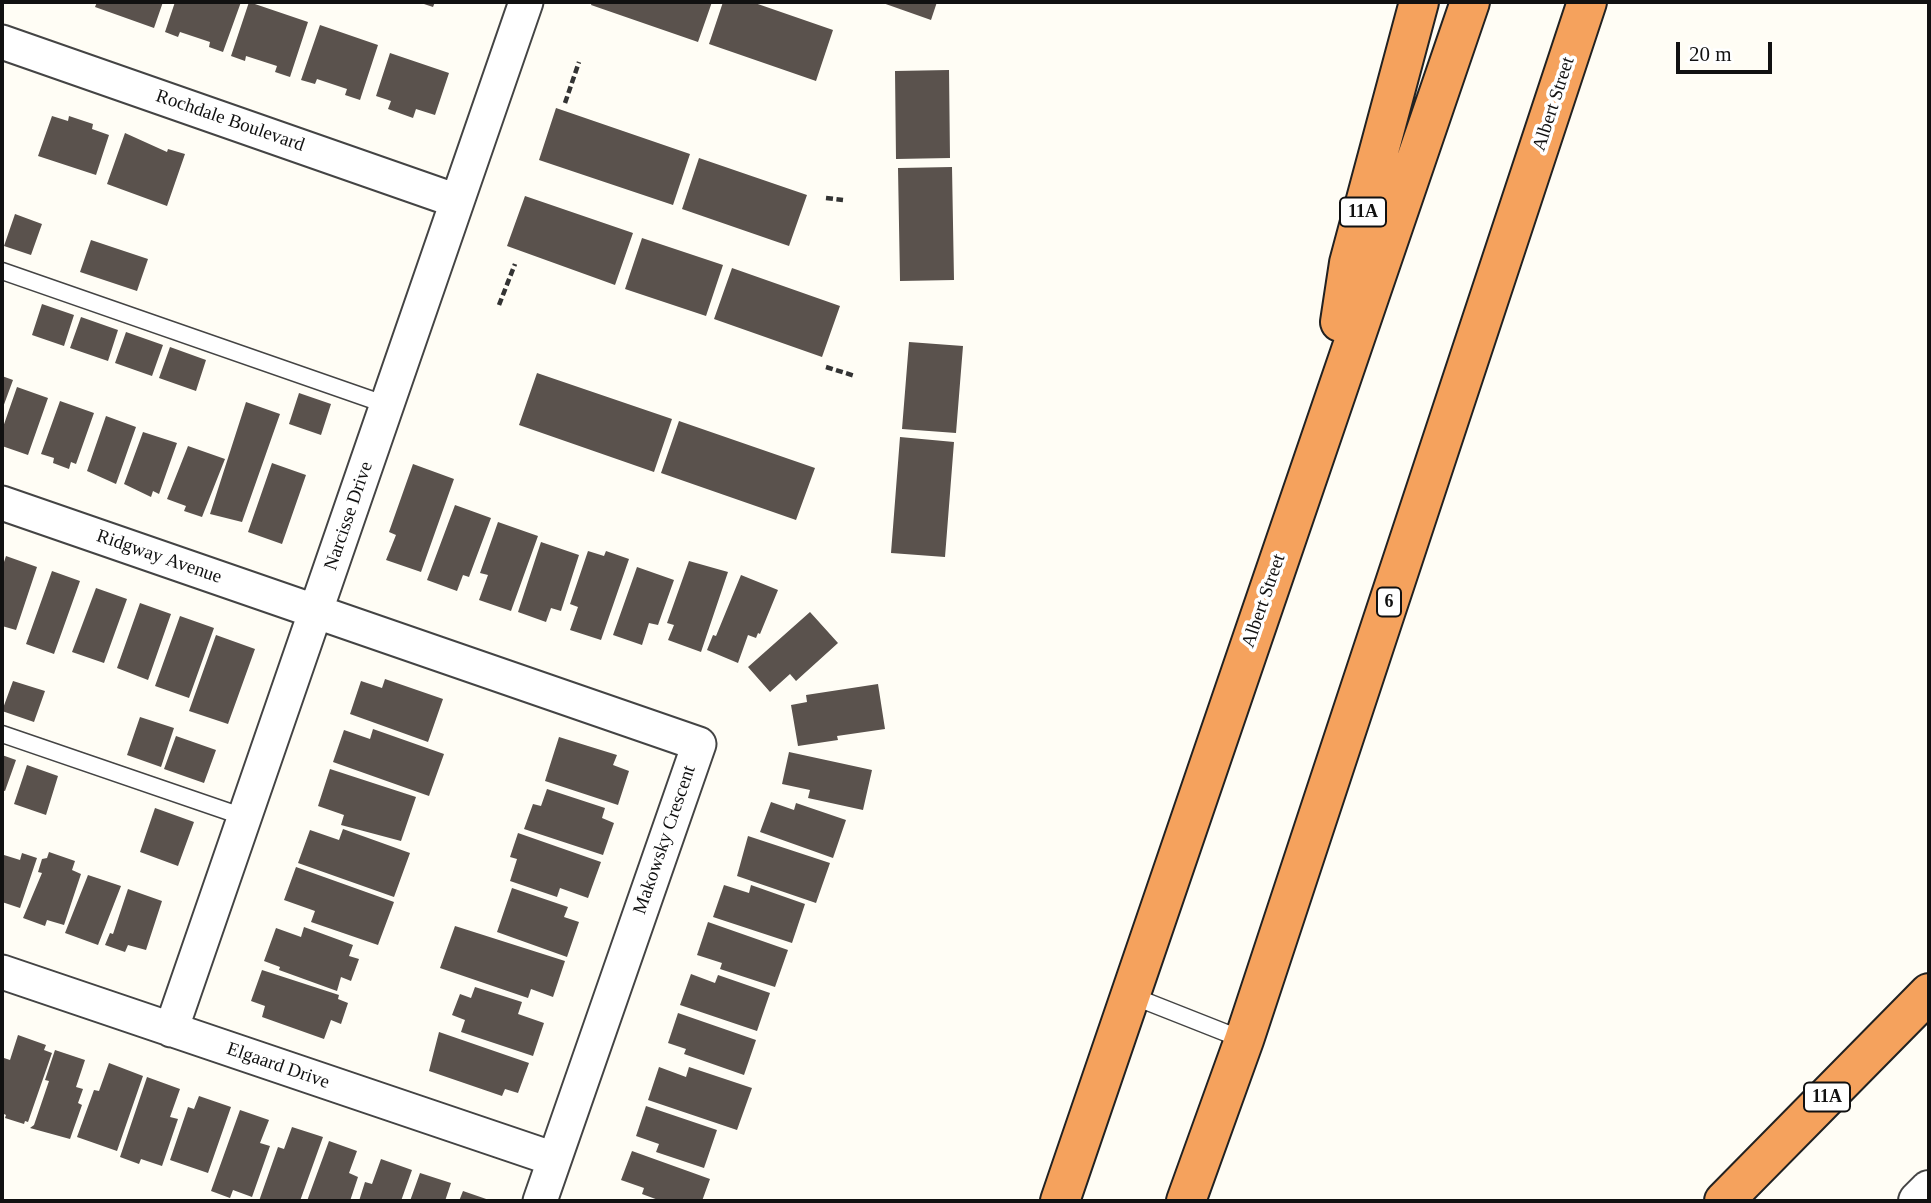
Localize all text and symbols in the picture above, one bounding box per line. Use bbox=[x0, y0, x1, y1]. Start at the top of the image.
scale bar bbox=[1679, 28, 1775, 72]
text: 20 m bbox=[1689, 42, 1732, 66]
street label: Albert Street bbox=[1528, 54, 1580, 154]
street label: Rochdale Boulevard bbox=[153, 85, 307, 157]
road number: 11A bbox=[1340, 197, 1386, 226]
street label: Narcisse Drive bbox=[320, 459, 378, 573]
street label: Ridgway Avenue bbox=[93, 525, 225, 589]
street label: Albert Street bbox=[1237, 551, 1291, 651]
road number: 6 bbox=[1377, 588, 1401, 616]
street label: Makowsky Crescent bbox=[629, 763, 701, 917]
street label: Elgaard Drive bbox=[224, 1038, 332, 1094]
road number: 11A bbox=[1804, 1082, 1850, 1112]

